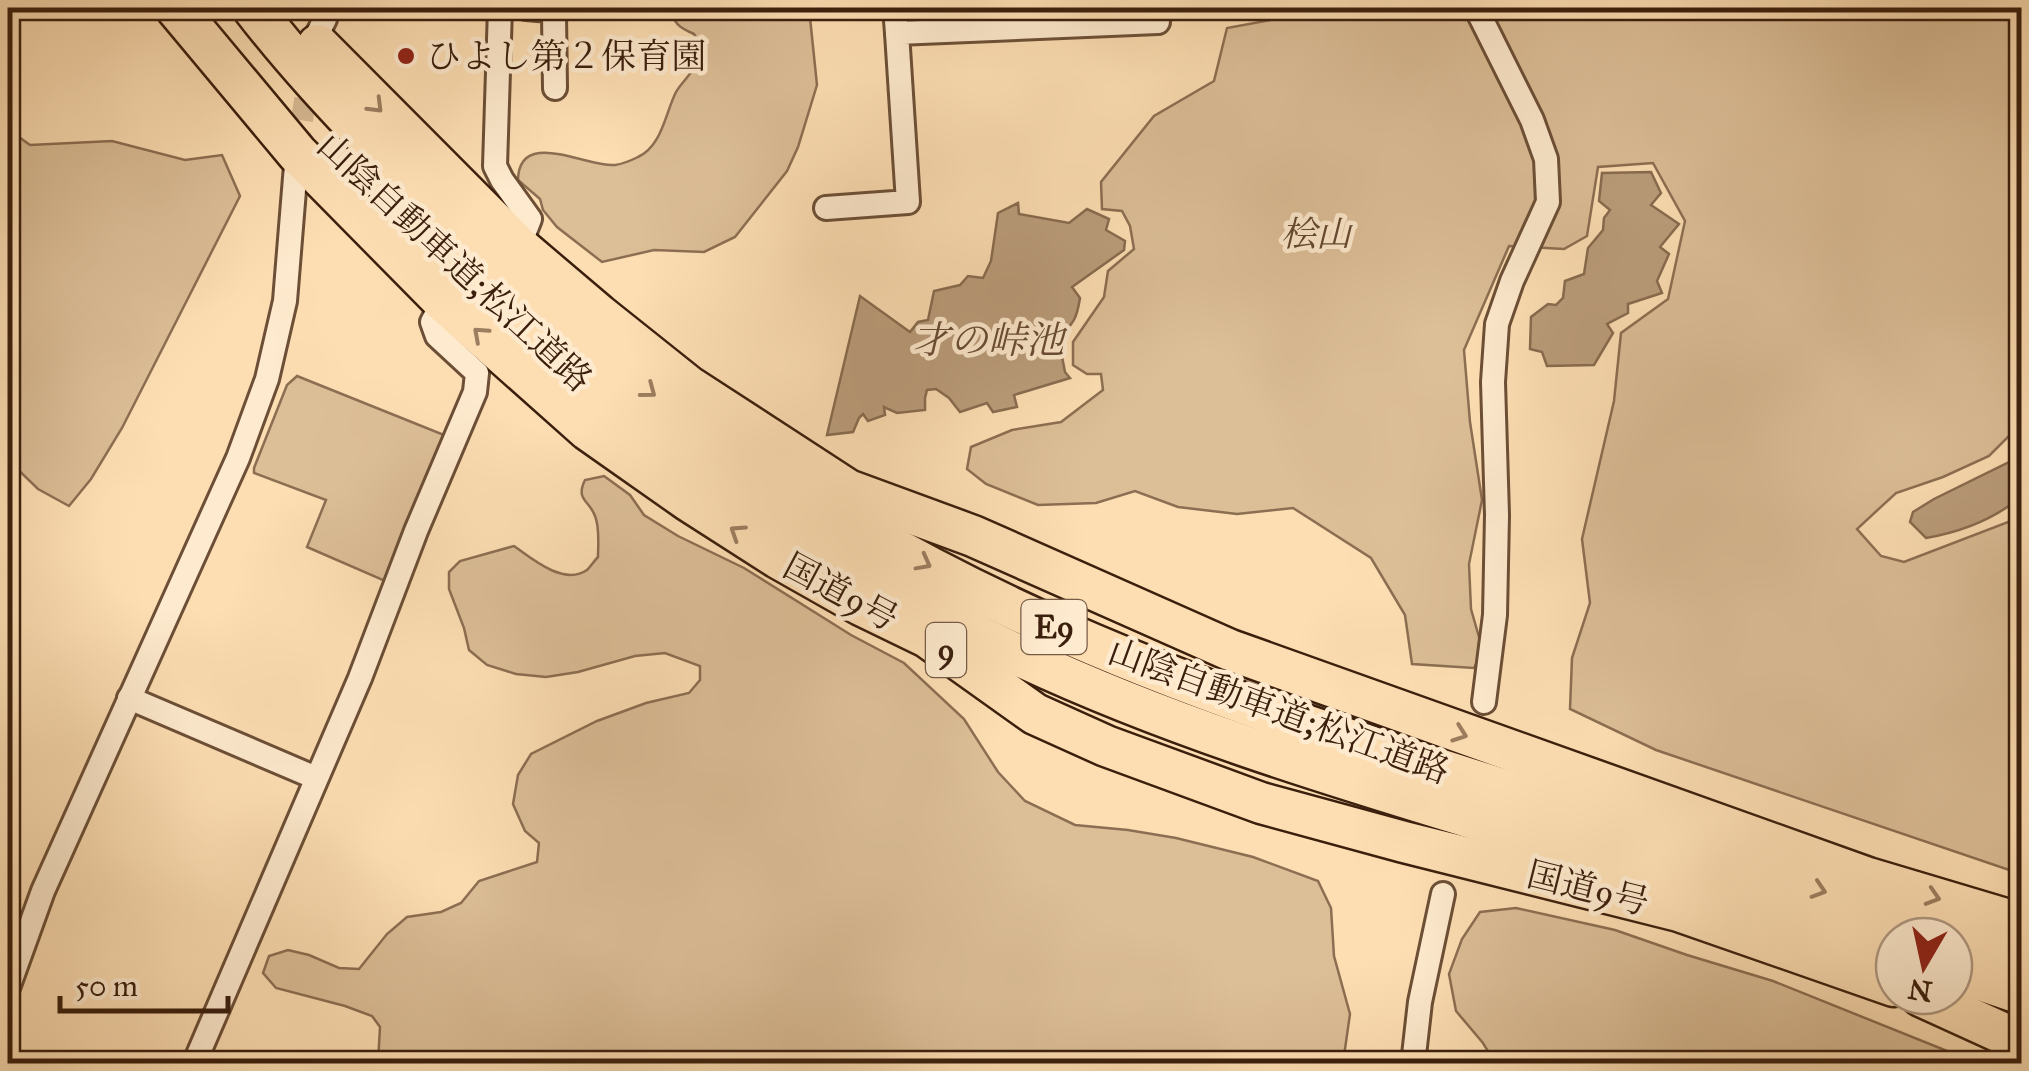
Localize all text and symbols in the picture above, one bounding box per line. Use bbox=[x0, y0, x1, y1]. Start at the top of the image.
place label: ひよし第２保育園 bbox=[426, 35, 706, 78]
marker: ひよし第２保育園 bbox=[395, 45, 417, 67]
one-way arrow bbox=[364, 94, 382, 112]
street label: 山陰自動車道;松江道路 bbox=[308, 124, 601, 401]
park label: 桧山 bbox=[1281, 213, 1354, 256]
water label: 才の峠池 bbox=[912, 317, 1068, 363]
one-way arrow bbox=[473, 327, 492, 345]
one-way arrow bbox=[638, 379, 656, 396]
one-way arrow bbox=[730, 525, 748, 544]
street label: 国道9号 bbox=[776, 544, 906, 640]
one-way arrow bbox=[913, 551, 931, 570]
road number: E9 bbox=[1022, 600, 1086, 654]
road number: 9 bbox=[926, 623, 966, 677]
street label: 山陰自動車道;松江道路 bbox=[1102, 630, 1455, 793]
one-way arrow bbox=[1450, 722, 1468, 742]
street label: 国道9号 bbox=[1523, 853, 1653, 924]
one-way arrow bbox=[1810, 879, 1827, 899]
one-way arrow bbox=[1923, 885, 1940, 906]
north arrow bbox=[1874, 916, 1974, 1016]
scale bar bbox=[60, 951, 228, 1013]
text: 50 m bbox=[75, 968, 138, 1004]
text: N bbox=[1905, 971, 1935, 1009]

